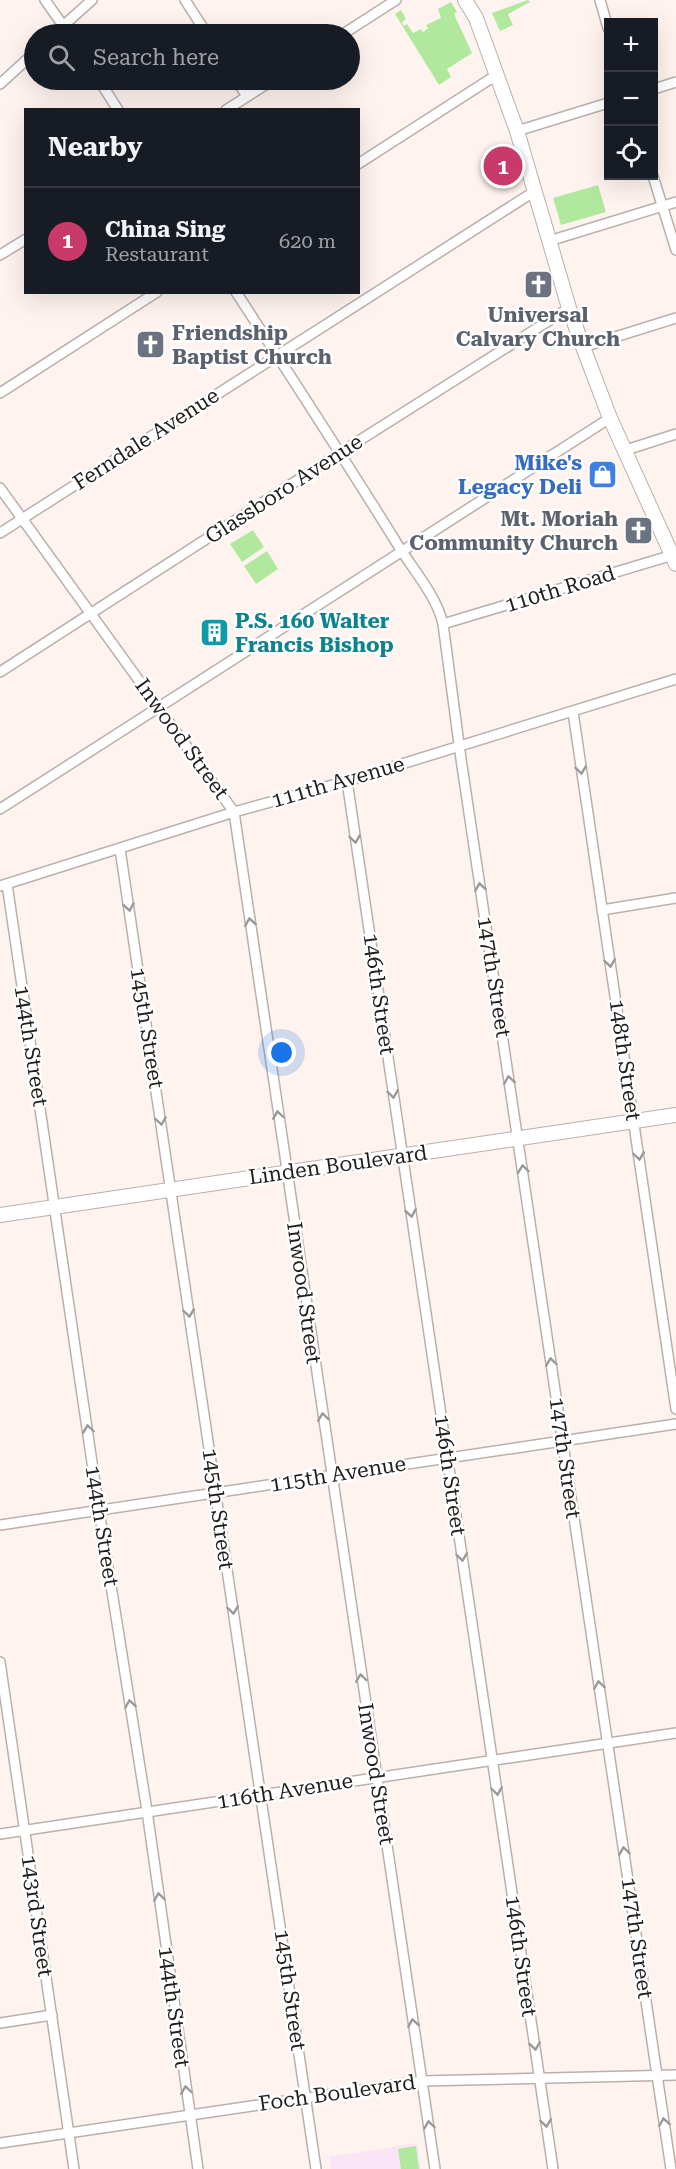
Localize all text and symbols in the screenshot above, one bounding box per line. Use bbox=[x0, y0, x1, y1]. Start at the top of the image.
map controls bbox=[604, 18, 658, 180]
button: + bbox=[604, 18, 658, 72]
search box bbox=[24, 24, 360, 90]
icon: search bbox=[45, 41, 78, 74]
text: Search here bbox=[93, 45, 219, 70]
button: − bbox=[604, 72, 658, 126]
button: locate bbox=[604, 126, 658, 180]
text: Nearby bbox=[48, 132, 142, 162]
pin: 1 bbox=[484, 144, 522, 188]
text: China Sing bbox=[105, 217, 225, 242]
text: 1 bbox=[62, 229, 73, 253]
text: 620 m bbox=[279, 229, 336, 253]
text: Restaurant bbox=[105, 242, 209, 266]
church icon: Universal Calvary Church bbox=[522, 268, 554, 300]
place label: Universal Calvary Church bbox=[456, 303, 620, 351]
place label: Friendship Baptist Church bbox=[172, 321, 332, 369]
church icon: Friendship Baptist Church bbox=[135, 329, 167, 361]
street label: Ferndale Avenue bbox=[69, 383, 223, 495]
street label: Glassboro Avenue bbox=[201, 429, 367, 549]
place label: Mike's Legacy Deli bbox=[458, 451, 582, 499]
shop icon: Mike's Legacy Deli bbox=[587, 459, 619, 491]
place label: Mt. Moriah Community Church bbox=[409, 507, 618, 555]
church icon: Mt. Moriah Community Church bbox=[623, 515, 655, 547]
street label: 110th Road bbox=[502, 561, 618, 617]
place label: P.S. 160 Walter Francis Bishop bbox=[235, 609, 394, 657]
building icon: P.S. 160 Walter Francis Bishop bbox=[198, 617, 230, 649]
street label: Inwood Street bbox=[130, 674, 234, 804]
street label: 111th Avenue bbox=[269, 752, 407, 812]
one-way arrow bbox=[575, 765, 587, 774]
one-way arrow bbox=[349, 834, 361, 843]
one-way arrow bbox=[475, 883, 487, 892]
one-way arrow bbox=[122, 902, 134, 912]
street label: 147th Street bbox=[473, 915, 515, 1039]
one-way arrow bbox=[244, 917, 257, 927]
street label: 146th Street bbox=[359, 932, 399, 1056]
one-way arrow bbox=[604, 958, 616, 967]
street label: 145th Street bbox=[126, 966, 168, 1090]
street label: 144th Street bbox=[10, 984, 52, 1108]
street label: 148th Street bbox=[605, 998, 645, 1122]
your location bbox=[267, 1038, 296, 1067]
one-way arrow bbox=[504, 1075, 516, 1085]
one-way arrow bbox=[387, 1089, 399, 1098]
one-way arrow bbox=[273, 1110, 285, 1119]
one-way arrow bbox=[154, 1116, 166, 1125]
street label: Linden Boulevard bbox=[247, 1141, 429, 1189]
one-way arrow bbox=[632, 1151, 644, 1160]
one-way arrow bbox=[517, 1164, 529, 1173]
one-way arrow bbox=[404, 1208, 416, 1218]
street label: Inwood Street bbox=[282, 1221, 326, 1366]
one-way arrow bbox=[183, 1309, 195, 1318]
one-way arrow bbox=[546, 1357, 558, 1366]
street label: 147th Street bbox=[545, 1396, 585, 1520]
one-way arrow bbox=[317, 1412, 329, 1422]
street label: 146th Street bbox=[430, 1413, 470, 1537]
one-way arrow bbox=[82, 1424, 94, 1433]
street label: 145th Street bbox=[198, 1447, 238, 1571]
street label: 115th Avenue bbox=[268, 1451, 408, 1497]
street label: 144th Street bbox=[81, 1464, 123, 1588]
one-way arrow bbox=[456, 1552, 468, 1561]
one-way arrow bbox=[227, 1606, 239, 1615]
one-way arrow bbox=[356, 1673, 368, 1682]
one-way arrow bbox=[594, 1680, 606, 1690]
one-way arrow bbox=[124, 1700, 136, 1709]
street label: Inwood Street bbox=[353, 1702, 399, 1847]
street label: 116th Avenue bbox=[215, 1768, 355, 1814]
one-way arrow bbox=[490, 1787, 502, 1796]
one-way arrow bbox=[618, 1847, 630, 1856]
street label: 143rd Street bbox=[17, 1854, 57, 1979]
street label: 147th Street bbox=[617, 1876, 657, 2000]
one-way arrow bbox=[153, 1893, 165, 1902]
street label: 146th Street bbox=[501, 1894, 541, 2018]
street label: 145th Street bbox=[270, 1928, 310, 2052]
street label: 144th Street bbox=[154, 1945, 194, 2069]
one-way arrow bbox=[408, 2018, 420, 2028]
one-way arrow bbox=[528, 2042, 540, 2051]
street label: Foch Boulevard bbox=[257, 2070, 417, 2116]
one-way arrow bbox=[180, 2086, 192, 2095]
one-way arrow bbox=[658, 2118, 670, 2127]
one-way arrow bbox=[539, 2119, 551, 2128]
one-way arrow bbox=[423, 2120, 435, 2129]

